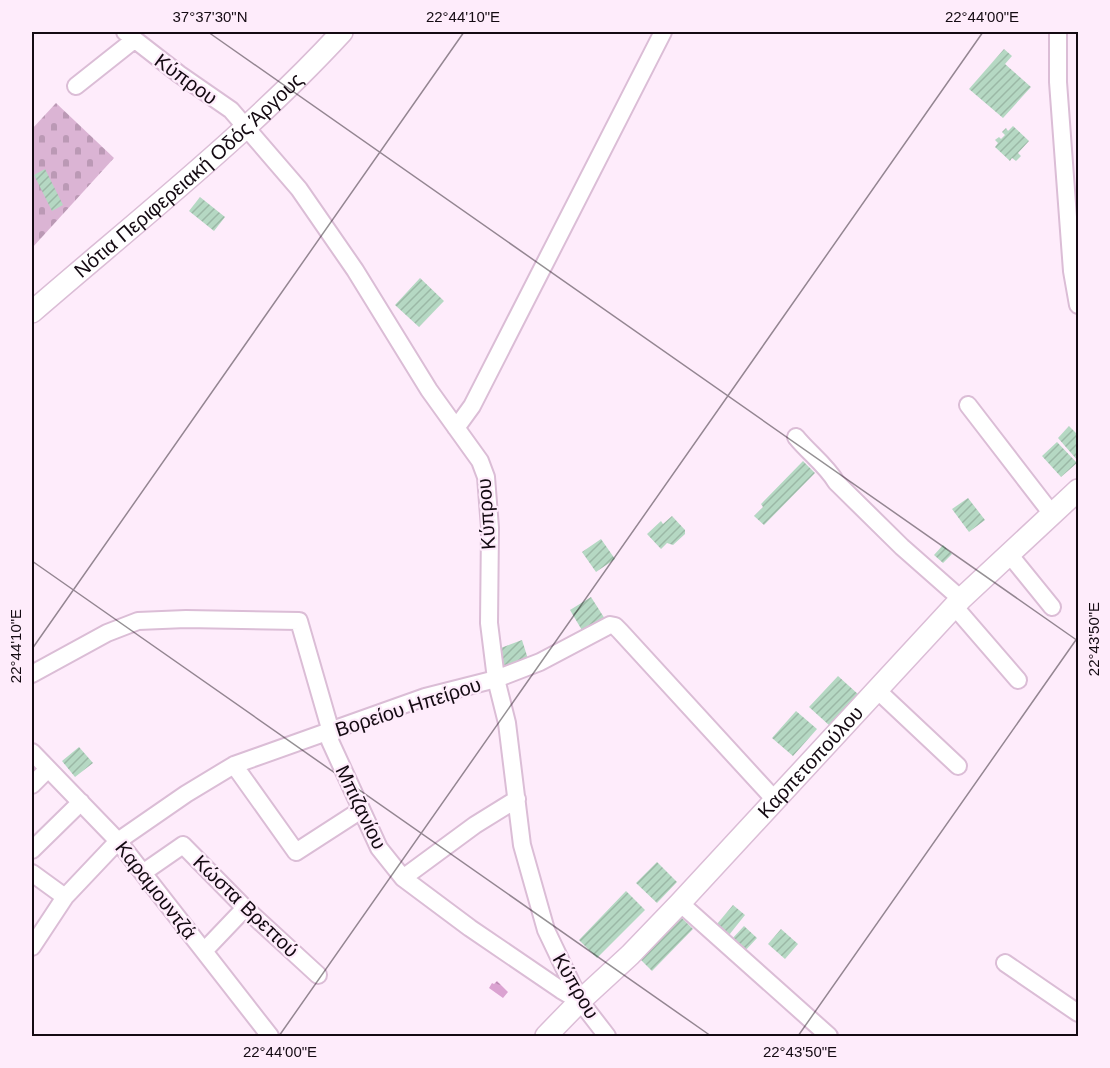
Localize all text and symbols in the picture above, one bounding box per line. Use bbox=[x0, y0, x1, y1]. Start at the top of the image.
text: 37°37'30"N bbox=[172, 8, 248, 25]
text: 22°44'10"E bbox=[426, 8, 500, 25]
text: 22°44'00"E bbox=[945, 8, 1019, 25]
street label: Κύπρου bbox=[151, 49, 221, 109]
street label: Νότια Περιφερειακή Οδός Άργους bbox=[70, 68, 307, 282]
street label: Κύπρου bbox=[473, 478, 499, 550]
text: 22°43'50"E bbox=[1085, 602, 1102, 676]
text: 22°44'10"E bbox=[7, 609, 24, 683]
street label: Βορείου Ηπείρου bbox=[332, 673, 484, 741]
street label: Καρπετοπούλου bbox=[753, 701, 867, 822]
street label: Μπιζανίου bbox=[331, 762, 391, 852]
street label: Καραμουντζά bbox=[111, 837, 201, 943]
street label: Κώστα Βρεττού bbox=[189, 850, 303, 962]
street label: Κύπρου bbox=[549, 950, 603, 1022]
text: 22°44'00"E bbox=[243, 1043, 317, 1060]
text: 22°43'50"E bbox=[763, 1043, 837, 1060]

